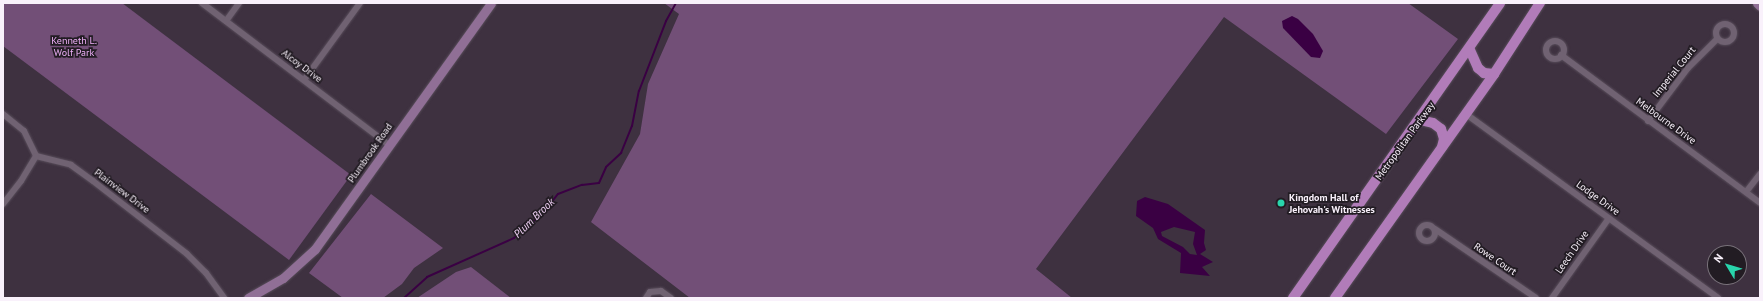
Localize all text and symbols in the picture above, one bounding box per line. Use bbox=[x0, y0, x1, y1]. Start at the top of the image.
park label: Kenneth L. Wolf Park bbox=[51, 34, 97, 58]
street label: Imperial Court bbox=[1650, 44, 1698, 100]
street label: Alcoy Drive bbox=[279, 47, 325, 85]
street label: Melbourne Drive bbox=[1634, 95, 1698, 147]
street label: Metropolitan Parkway bbox=[1373, 100, 1437, 182]
street label: Plumbrook Road bbox=[345, 121, 395, 185]
street label: Plainview Drive bbox=[92, 166, 152, 216]
street label: Lodge Drive bbox=[1574, 178, 1622, 218]
place label: Kingdom Hall of Jehovah's Witnesses bbox=[1289, 191, 1375, 214]
water label: Plum Brook bbox=[511, 195, 557, 241]
marker: Kingdom Hall of Jehovah's Witnesses bbox=[1276, 198, 1286, 208]
street label: Leech Drive bbox=[1553, 228, 1591, 276]
street label: Rowe Court bbox=[1471, 240, 1519, 278]
north arrow bbox=[1707, 245, 1747, 285]
text: N bbox=[1711, 251, 1726, 265]

